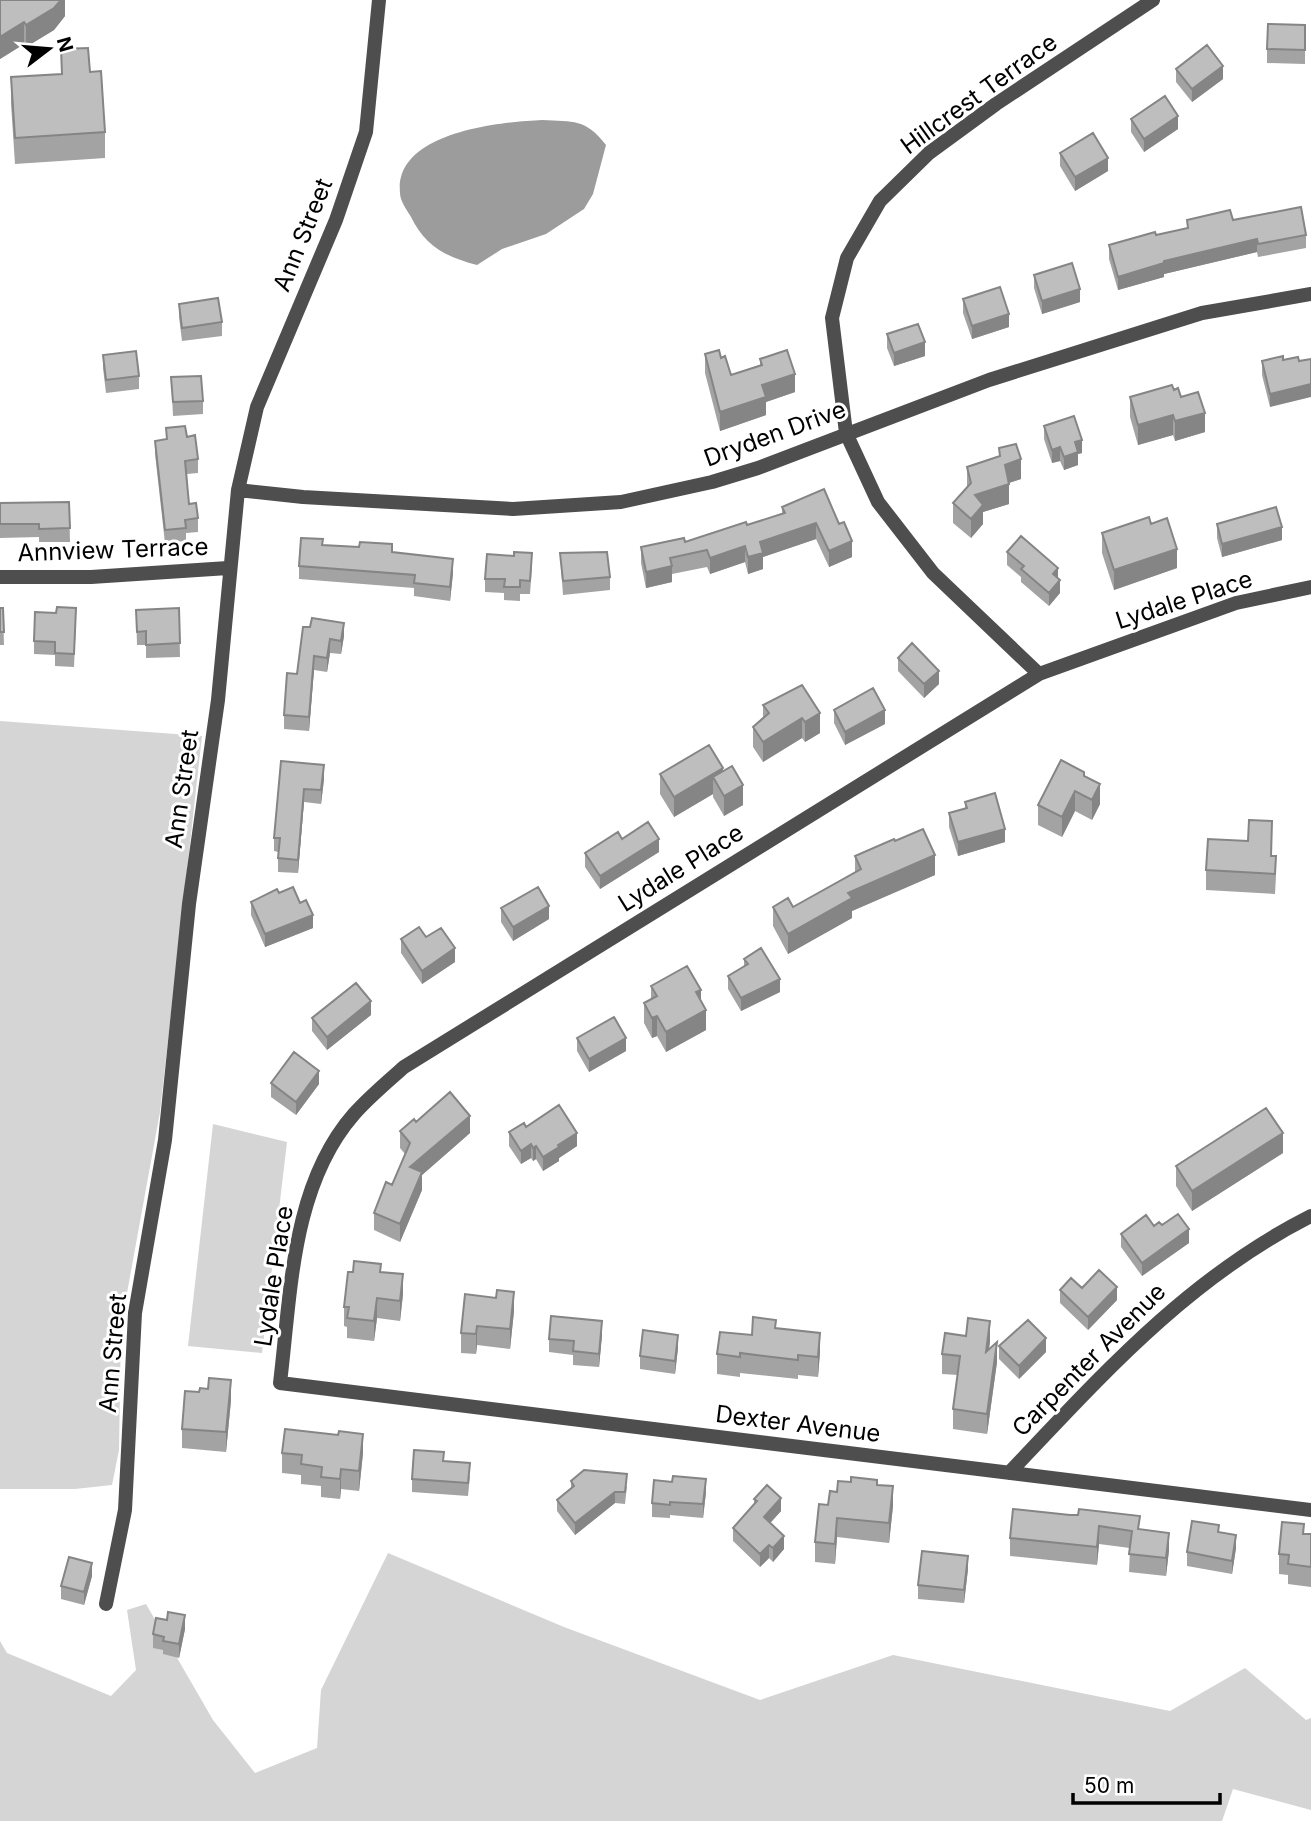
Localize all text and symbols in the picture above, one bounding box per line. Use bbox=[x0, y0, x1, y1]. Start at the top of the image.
north arrow bbox=[14, 14, 84, 84]
street label: Hillcrest Terrace bbox=[895, 27, 1063, 160]
text: N bbox=[52, 34, 78, 55]
street label: Ann Street bbox=[267, 174, 338, 296]
street label: Dryden Drive bbox=[700, 394, 850, 473]
street label: Annview Terrace bbox=[17, 532, 209, 567]
street label: Lydale Place bbox=[1112, 564, 1256, 635]
street label: Ann Street bbox=[159, 728, 204, 850]
street label: Lydale Place bbox=[613, 818, 749, 918]
street label: Lydale Place bbox=[248, 1204, 299, 1348]
street label: Carpenter Avenue bbox=[1006, 1277, 1171, 1442]
street label: Ann Street bbox=[93, 1292, 132, 1414]
street label: Dexter Avenue bbox=[714, 1399, 882, 1448]
scale bar bbox=[1073, 1762, 1220, 1806]
text: 50 m bbox=[1084, 1773, 1134, 1798]

